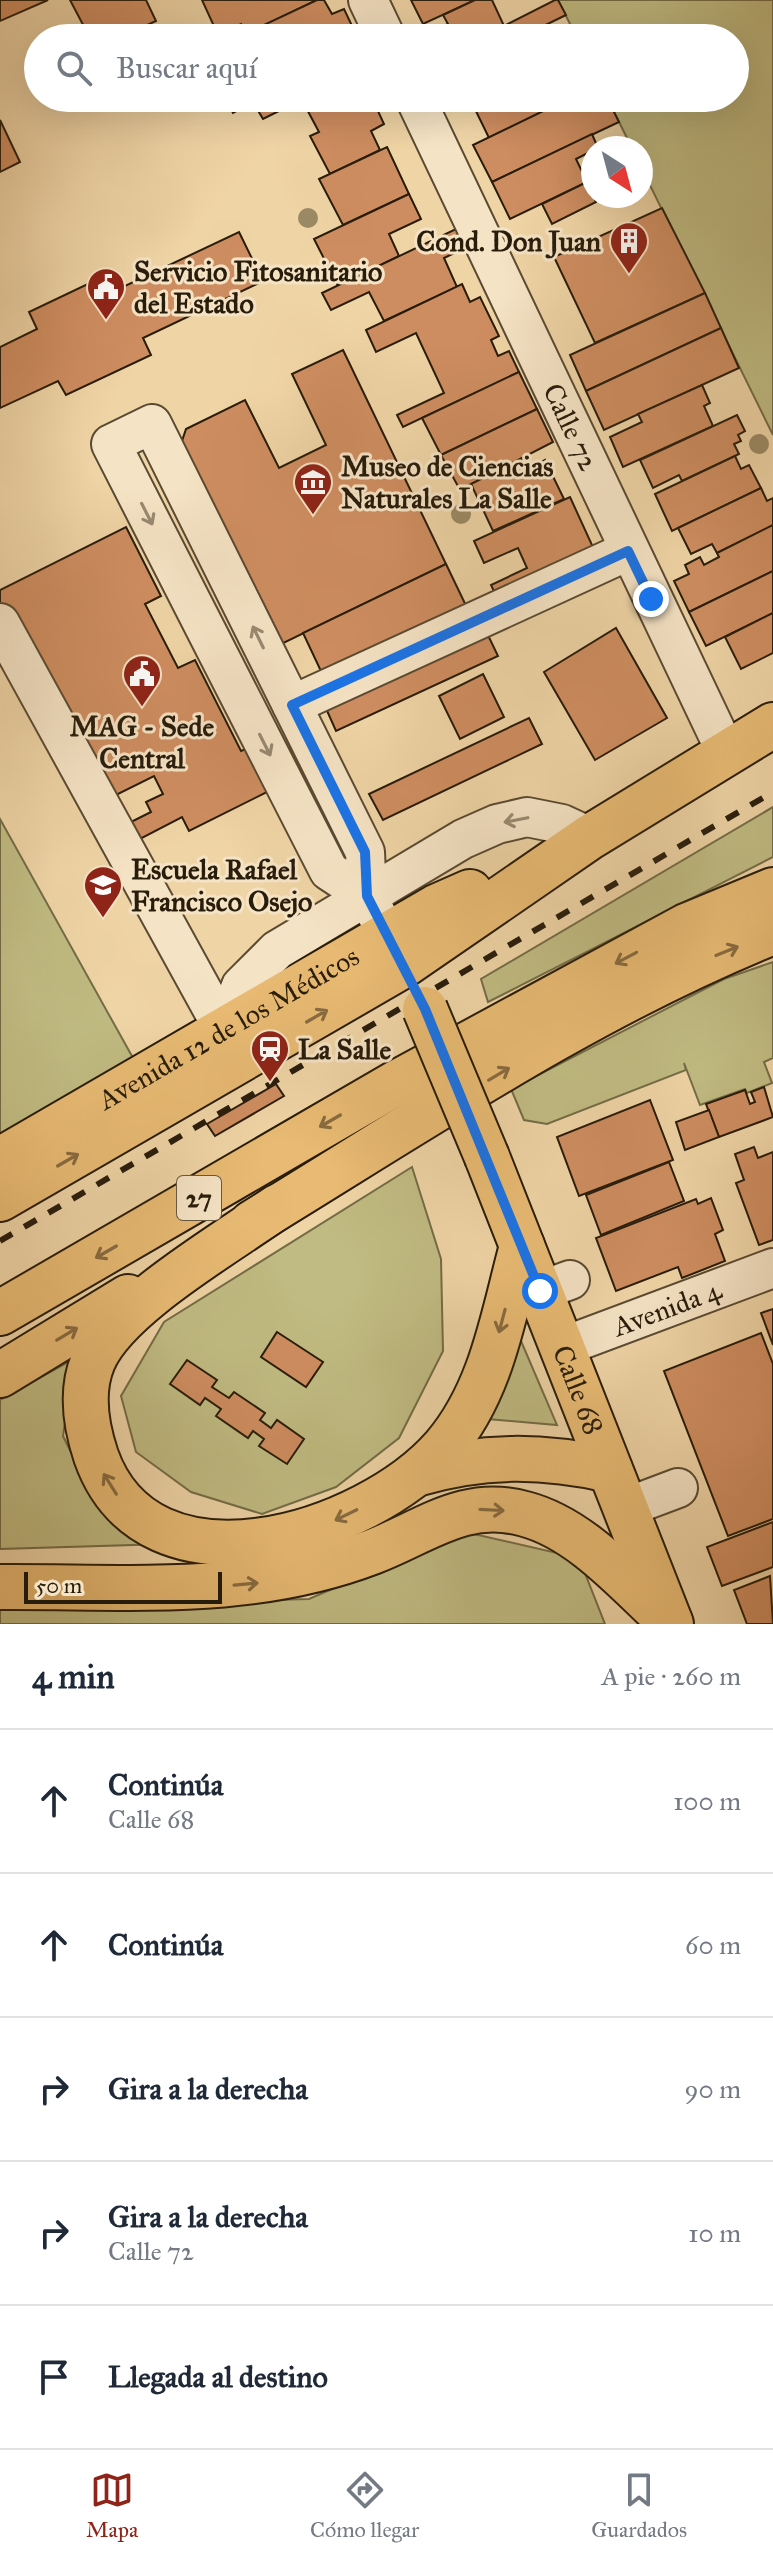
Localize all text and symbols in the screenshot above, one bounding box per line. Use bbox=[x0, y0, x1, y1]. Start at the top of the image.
search box bbox=[24, 24, 749, 112]
icon: search bbox=[52, 46, 96, 90]
text: Buscar aquí bbox=[116, 50, 257, 86]
north arrow bbox=[581, 136, 653, 208]
building icon: Cond. Don Juan bbox=[608, 220, 650, 275]
place label: Cond. Don Juan bbox=[416, 224, 601, 259]
place label: Servicio Fitosanitario del Estado bbox=[134, 254, 382, 321]
public building icon: Servicio Fitosanitario del Estado bbox=[85, 266, 127, 321]
street label: Calle 72 bbox=[536, 377, 607, 476]
place label: Museo de Ciencias Naturales La Salle bbox=[341, 449, 554, 516]
museum icon: Museo de Ciencias Naturales La Salle bbox=[292, 461, 334, 516]
one-way arrow bbox=[139, 501, 155, 525]
route end bbox=[633, 581, 669, 617]
one-way arrow bbox=[250, 626, 266, 650]
public building icon: MAG - Sede Central bbox=[121, 653, 163, 708]
place label: MAG - Sede Central bbox=[70, 709, 215, 776]
one-way arrow bbox=[257, 733, 273, 757]
one-way arrow bbox=[503, 814, 529, 829]
place label: Escuela Rafael Francisco Osejo bbox=[131, 852, 312, 919]
school or university icon: Escuela Rafael Francisco Osejo bbox=[82, 864, 124, 919]
street label: Avenida 12 de los Médicos bbox=[91, 938, 365, 1117]
one-way arrow bbox=[714, 942, 739, 957]
one-way arrow bbox=[615, 951, 639, 967]
one-way arrow bbox=[305, 1008, 328, 1024]
station icon: La Salle bbox=[249, 1028, 291, 1083]
place label: La Salle bbox=[298, 1032, 392, 1067]
one-way arrow bbox=[487, 1066, 510, 1082]
one-way arrow bbox=[319, 1114, 343, 1129]
one-way arrow bbox=[55, 1152, 79, 1167]
road number: 27 bbox=[177, 1176, 221, 1220]
one-way arrow bbox=[94, 1245, 118, 1260]
street label: Avenida 4 bbox=[607, 1271, 727, 1344]
route start bbox=[522, 1273, 558, 1309]
one-way arrow bbox=[493, 1308, 508, 1334]
one-way arrow bbox=[55, 1326, 78, 1342]
street label: Calle 68 bbox=[545, 1340, 612, 1439]
one-way arrow bbox=[102, 1473, 118, 1496]
one-way arrow bbox=[478, 1503, 505, 1518]
one-way arrow bbox=[334, 1508, 358, 1524]
scale bar bbox=[24, 1568, 222, 1604]
text: 50 m bbox=[36, 1572, 82, 1599]
one-way arrow bbox=[232, 1577, 259, 1592]
text: 4 min bbox=[32, 1656, 115, 1697]
text: A pie · 260 m bbox=[601, 1660, 741, 1692]
text: Continúa bbox=[108, 1767, 224, 1803]
icon: ahead bbox=[32, 1779, 76, 1823]
text: 100 m bbox=[673, 1785, 741, 1817]
text: Calle 68 bbox=[108, 1803, 194, 1835]
icon: ahead bbox=[32, 1923, 76, 1967]
text: Continúa bbox=[108, 1927, 224, 1963]
text: 60 m bbox=[685, 1929, 741, 1961]
icon: right bbox=[32, 2067, 76, 2111]
text: Gira a la derecha bbox=[108, 2071, 308, 2107]
text: 90 m bbox=[684, 2073, 741, 2105]
text: Gira a la derecha bbox=[108, 2199, 308, 2235]
icon: right bbox=[32, 2211, 76, 2255]
text: 10 m bbox=[688, 2217, 741, 2249]
text: Calle 72 bbox=[108, 2235, 194, 2267]
icon: arrive bbox=[32, 2355, 76, 2399]
text: Llegada al destino bbox=[108, 2359, 328, 2395]
tab: Mapa bbox=[86, 2468, 138, 2543]
tab: Cómo llegar bbox=[310, 2468, 419, 2543]
tab: Guardados bbox=[591, 2468, 687, 2543]

